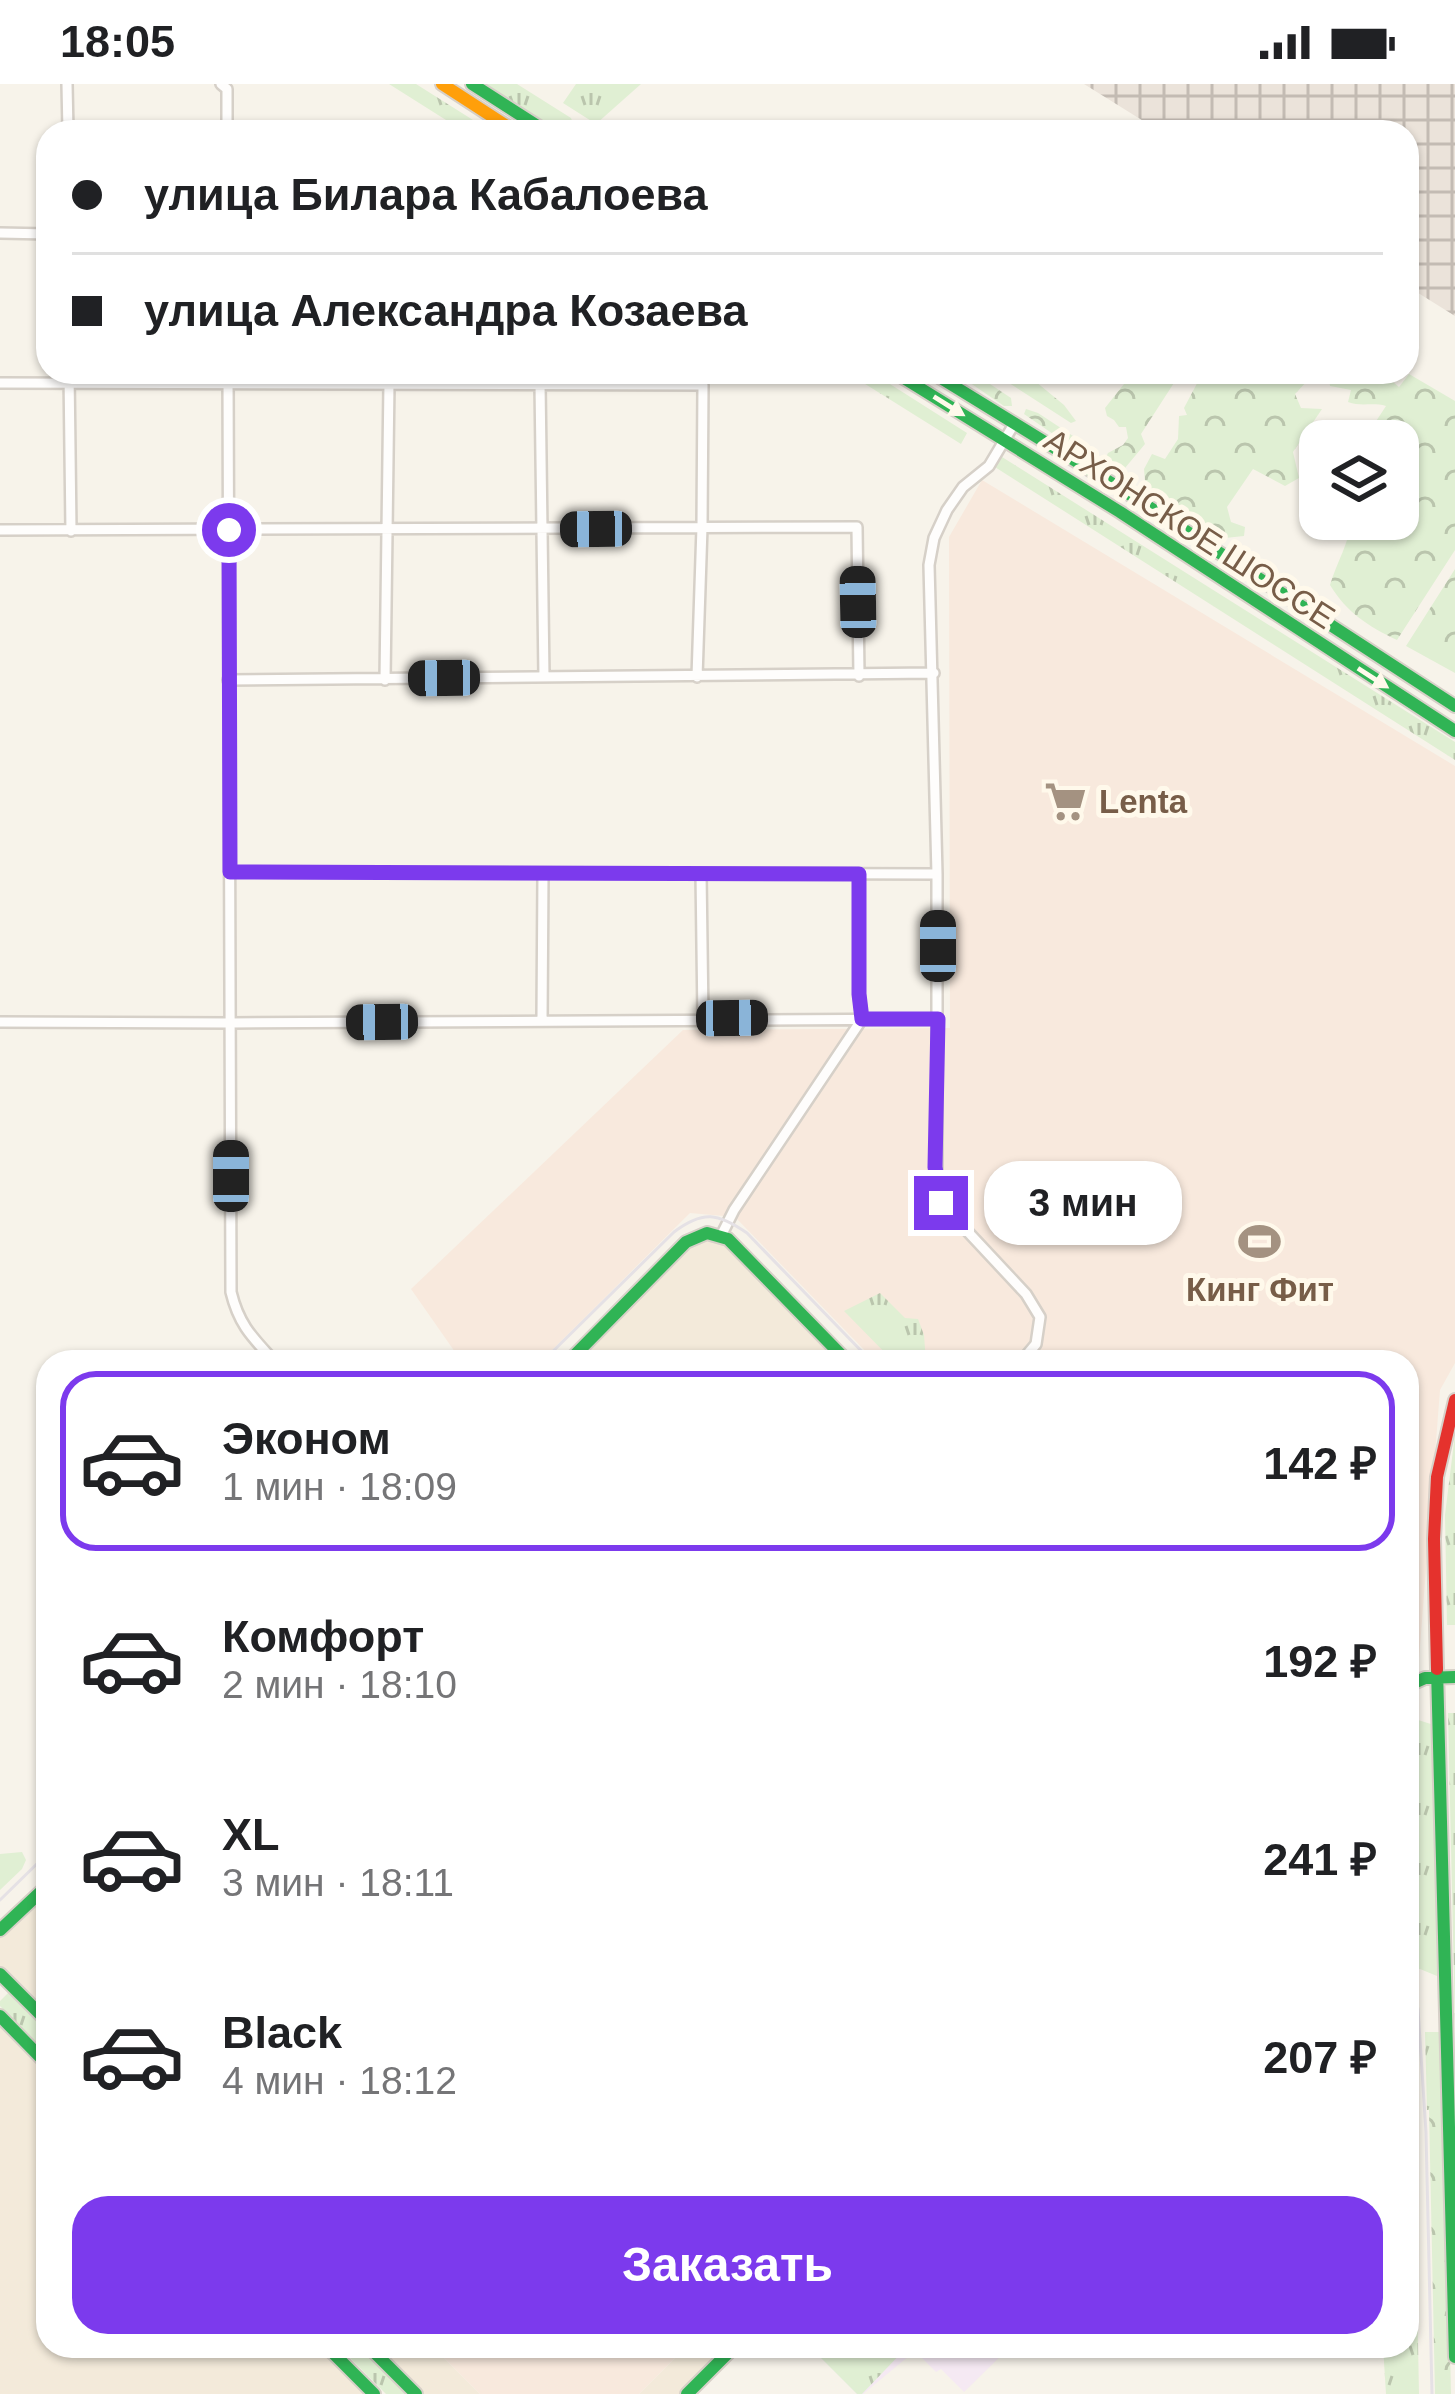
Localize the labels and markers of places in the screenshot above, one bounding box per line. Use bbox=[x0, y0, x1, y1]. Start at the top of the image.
supermarket icon: Lenta bbox=[1042, 778, 1088, 824]
place label: Lenta bbox=[1099, 783, 1188, 820]
sports icon: Кинг Фит bbox=[1237, 1218, 1283, 1264]
place label: Кинг Фит bbox=[1186, 1271, 1334, 1308]

